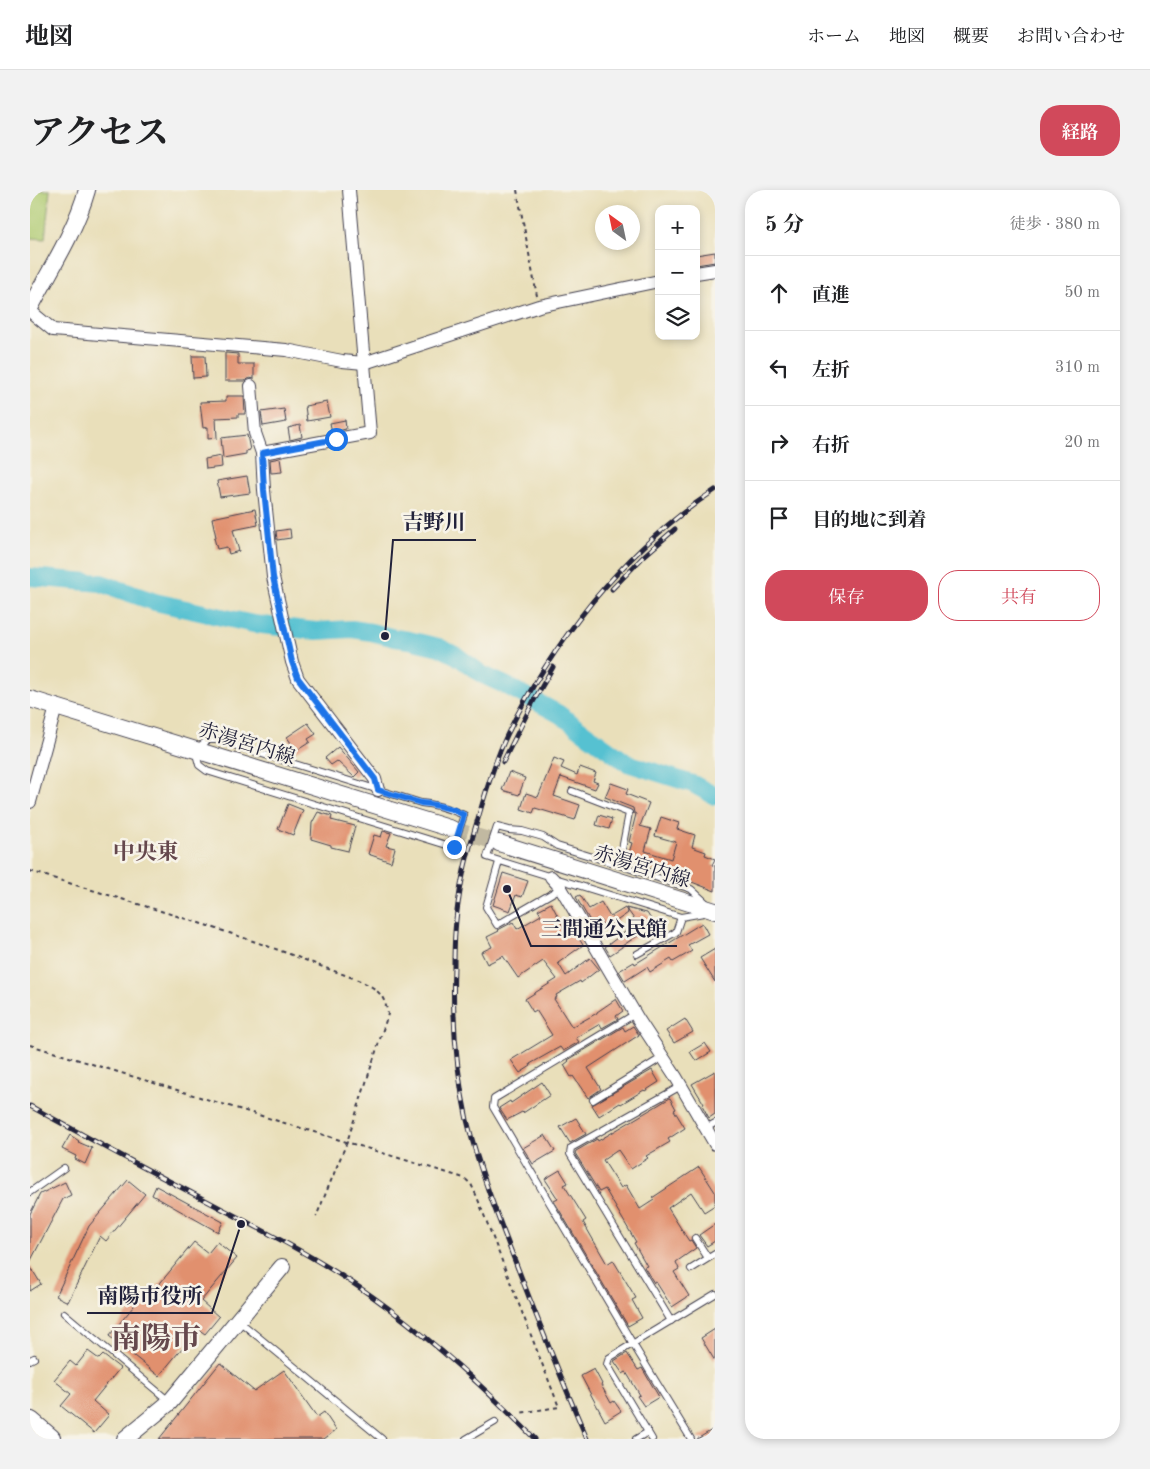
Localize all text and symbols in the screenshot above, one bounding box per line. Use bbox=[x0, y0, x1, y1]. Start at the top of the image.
text: 地図 bbox=[25, 26, 73, 50]
text: ホーム bbox=[807, 28, 861, 46]
text: 地図 bbox=[889, 28, 925, 46]
text: 概要 bbox=[953, 28, 989, 46]
text: お問い合わせ bbox=[1017, 28, 1125, 46]
button: 経路 bbox=[1040, 105, 1120, 156]
text: アクセス bbox=[30, 117, 169, 152]
north arrow bbox=[595, 205, 640, 250]
map controls bbox=[655, 205, 700, 340]
button: + bbox=[655, 205, 700, 250]
text: 5 分 bbox=[765, 215, 804, 236]
text: 徒歩 · 380 m bbox=[1010, 217, 1100, 233]
button: − bbox=[655, 250, 700, 295]
icon: ahead bbox=[765, 279, 793, 307]
text: 50 m bbox=[1064, 285, 1100, 301]
text: 直進 bbox=[812, 287, 850, 306]
button: layers bbox=[655, 295, 700, 340]
icon: left bbox=[765, 354, 793, 382]
text: 310 m bbox=[1055, 360, 1100, 376]
text: 左折 bbox=[812, 362, 850, 381]
route start bbox=[325, 428, 348, 451]
icon: right bbox=[765, 429, 793, 457]
text: 20 m bbox=[1064, 435, 1100, 451]
text: 右折 bbox=[812, 437, 850, 456]
callout: 吉野川 bbox=[393, 504, 476, 540]
icon: arrive bbox=[765, 504, 793, 532]
text: 吉野川 bbox=[403, 511, 466, 534]
text: 目的地に到着 bbox=[812, 512, 926, 531]
button: 保存 bbox=[765, 570, 928, 621]
button: 共有 bbox=[938, 570, 1100, 621]
street label: 赤湯宮内線 bbox=[196, 719, 298, 769]
route end bbox=[443, 836, 466, 859]
district label: 中央東 bbox=[113, 840, 179, 864]
street label: 赤湯宮内線 bbox=[591, 842, 693, 892]
callout: 三間通公民館 bbox=[531, 910, 677, 946]
text: 三間通公民館 bbox=[541, 918, 667, 941]
callout: 南陽市役所 bbox=[87, 1277, 212, 1313]
text: 南陽市役所 bbox=[98, 1285, 203, 1308]
district label: 南陽市 bbox=[111, 1322, 201, 1355]

